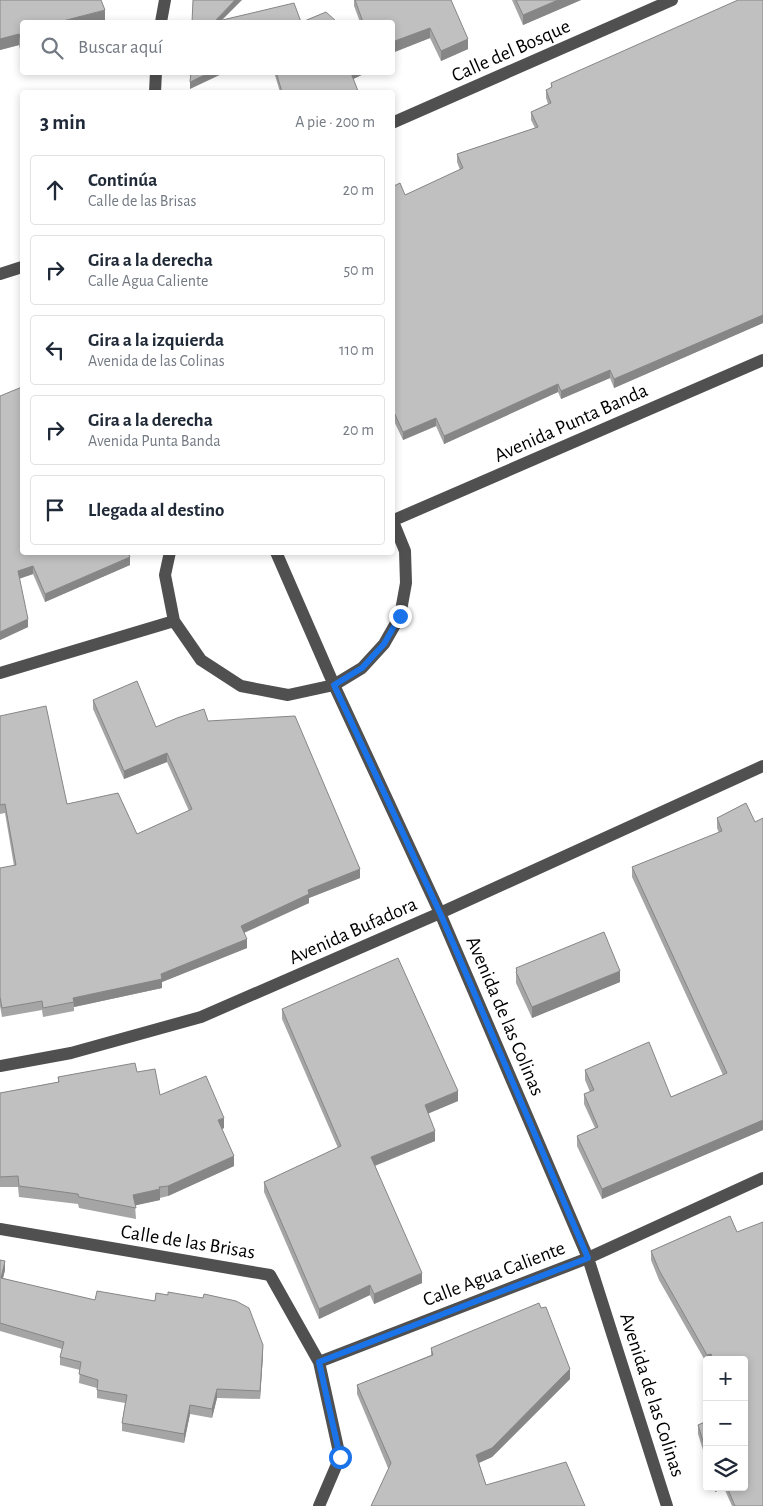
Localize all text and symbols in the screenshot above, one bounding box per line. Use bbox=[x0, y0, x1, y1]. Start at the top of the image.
street label: Calle del Bosque bbox=[449, 16, 573, 86]
search box bbox=[20, 20, 395, 75]
icon: search bbox=[38, 34, 66, 62]
text: Buscar aquí bbox=[78, 38, 163, 57]
text: 3 min bbox=[40, 112, 86, 133]
text: A pie · 200 m bbox=[295, 114, 375, 130]
text: Continúa bbox=[88, 171, 157, 190]
icon: ahead bbox=[41, 176, 69, 204]
text: 20 m bbox=[343, 182, 374, 198]
text: Calle de las Brisas bbox=[88, 193, 197, 209]
text: Gira a la derecha bbox=[88, 251, 213, 270]
icon: right bbox=[41, 256, 69, 284]
text: 50 m bbox=[343, 262, 374, 278]
text: Calle Agua Caliente bbox=[88, 273, 208, 289]
text: Gira a la izquierda bbox=[88, 331, 224, 350]
icon: left bbox=[41, 336, 69, 364]
text: 110 m bbox=[339, 342, 374, 358]
text: Avenida de las Colinas bbox=[88, 353, 225, 369]
street label: Avenida Punta Banda bbox=[491, 380, 651, 466]
text: Gira a la derecha bbox=[88, 411, 213, 430]
icon: right bbox=[41, 416, 69, 444]
text: 20 m bbox=[343, 422, 374, 438]
text: Avenida Punta Banda bbox=[88, 433, 221, 449]
icon: arrive bbox=[41, 496, 69, 524]
text: Llegada al destino bbox=[88, 501, 225, 520]
route end bbox=[389, 605, 412, 628]
street label: Avenida Bufadora bbox=[286, 894, 420, 968]
street label: Avenida de las Colinas bbox=[462, 933, 548, 1099]
street label: Calle de las Brisas bbox=[119, 1222, 257, 1262]
street label: Calle Agua Caliente bbox=[420, 1238, 568, 1310]
street label: Avenida de las Colinas bbox=[616, 1311, 688, 1479]
map controls bbox=[703, 1356, 748, 1491]
button: + bbox=[703, 1356, 748, 1401]
button: − bbox=[703, 1401, 748, 1446]
route start bbox=[329, 1446, 352, 1469]
button: layers bbox=[703, 1446, 748, 1491]

